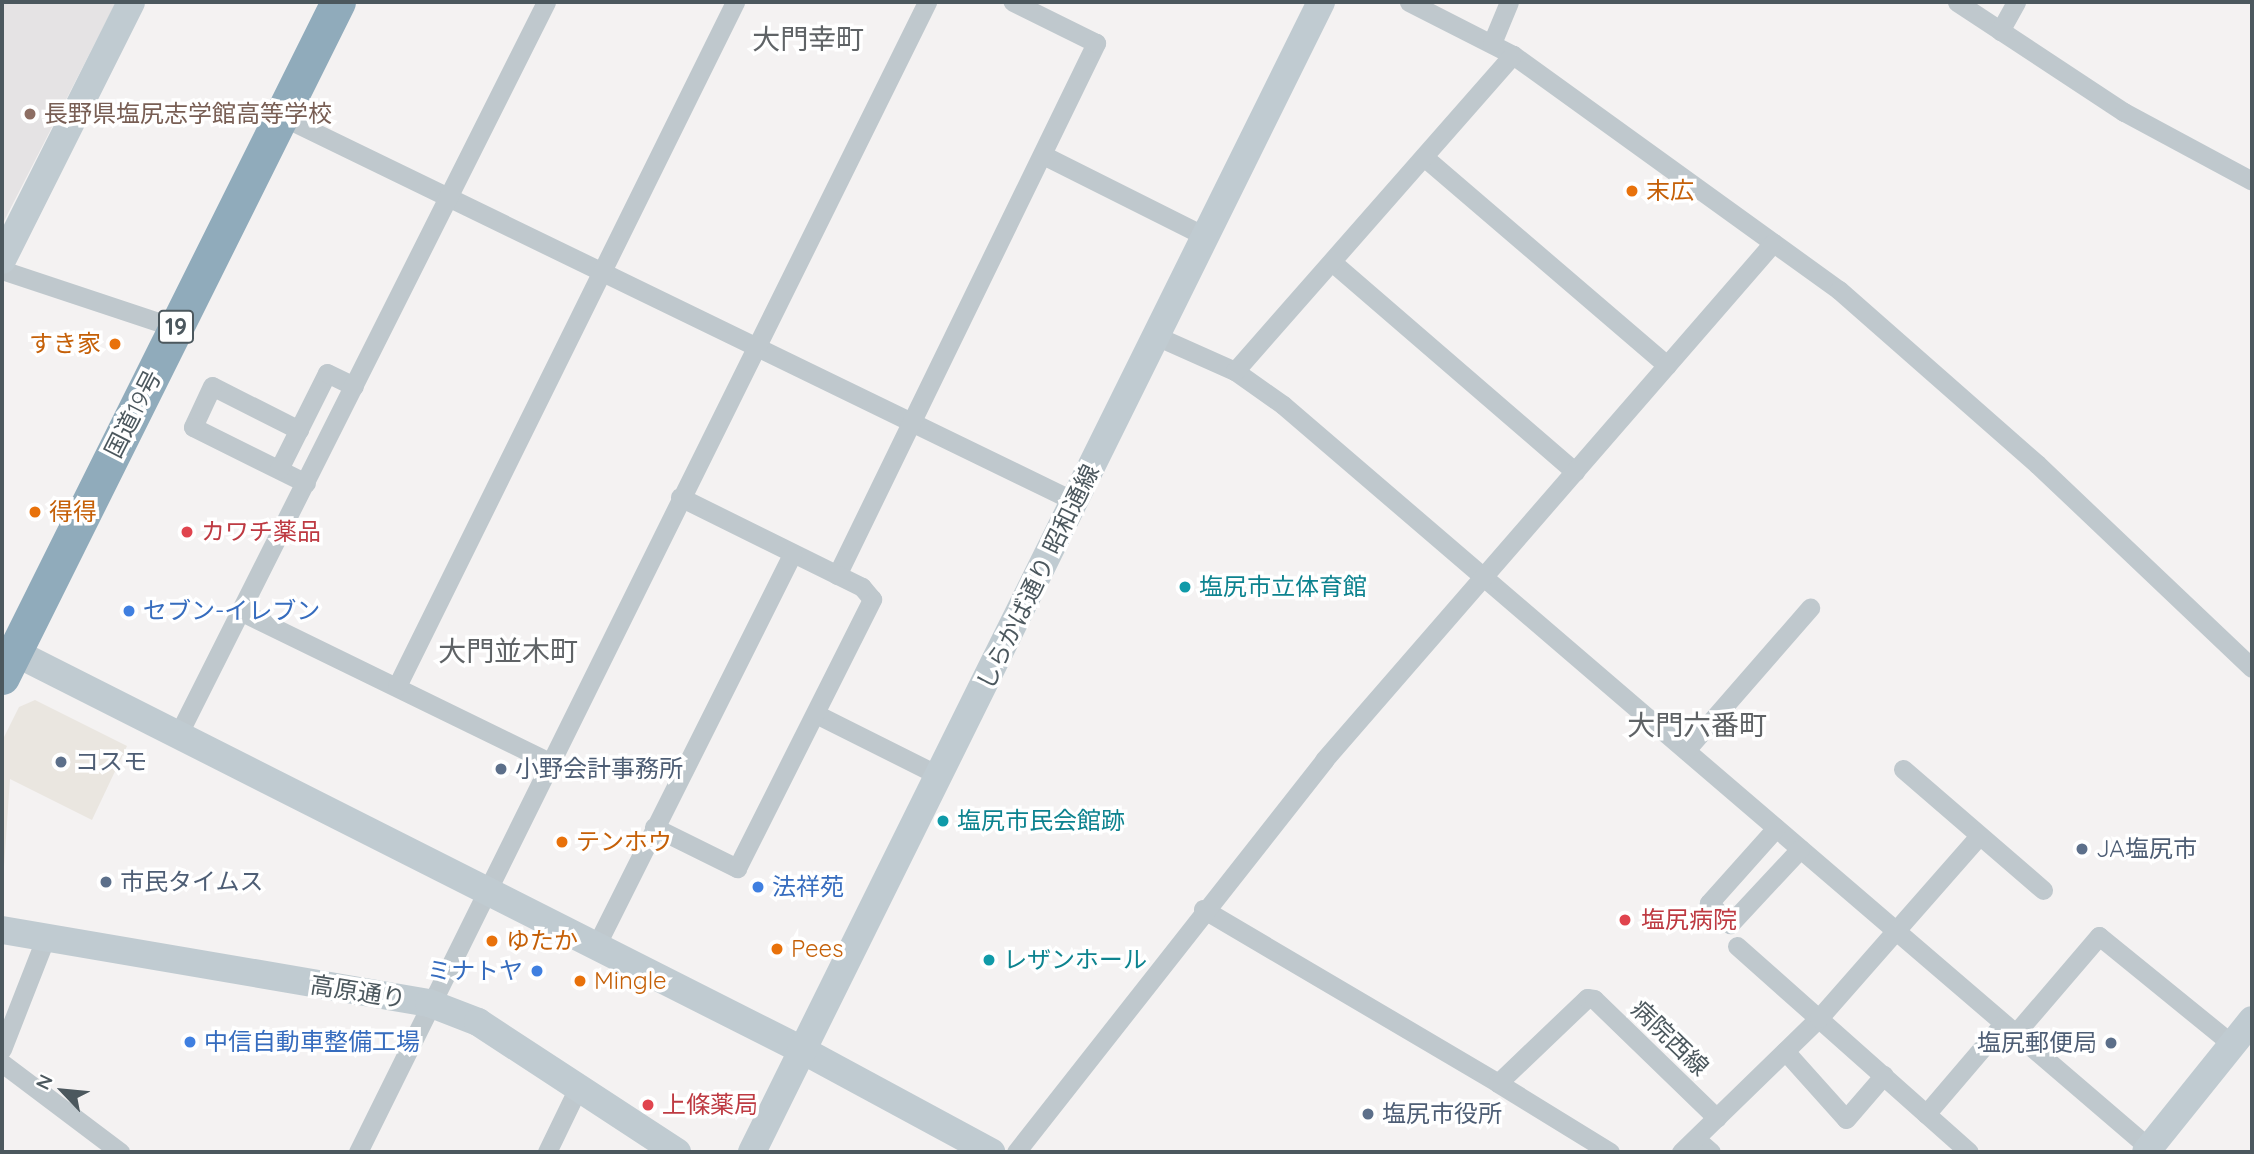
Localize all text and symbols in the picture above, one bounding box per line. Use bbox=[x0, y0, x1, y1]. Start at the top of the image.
district label: 大門幸町 bbox=[752, 22, 864, 56]
place label: 長野県塩尻志学館高等学校 bbox=[44, 100, 332, 128]
marker: 長野県塩尻志学館高等学校 bbox=[22, 106, 38, 122]
place label: 末広 bbox=[1646, 177, 1694, 205]
marker: 末広 bbox=[1624, 183, 1640, 199]
road number: 19 bbox=[157, 308, 195, 346]
place label: すき家 bbox=[29, 330, 101, 358]
marker: すき家 bbox=[107, 336, 123, 352]
street label: 国道19号 bbox=[99, 365, 167, 463]
street label: しらかば通り 昭和通線 bbox=[971, 460, 1105, 694]
place label: 得得 bbox=[49, 498, 97, 526]
marker: 得得 bbox=[27, 504, 43, 520]
place label: カワチ薬品 bbox=[201, 518, 321, 546]
marker: カワチ薬品 bbox=[179, 524, 195, 540]
place label: 塩尻市立体育館 bbox=[1199, 573, 1367, 601]
marker: 塩尻市立体育館 bbox=[1177, 579, 1193, 595]
place label: セブン-イレブン bbox=[143, 597, 320, 625]
marker: セブン-イレブン bbox=[121, 603, 137, 619]
district label: 大門並木町 bbox=[438, 634, 578, 668]
district label: 大門六番町 bbox=[1627, 708, 1767, 742]
place label: コスモ bbox=[75, 748, 147, 776]
marker: コスモ bbox=[53, 754, 69, 770]
place label: 小野会計事務所 bbox=[515, 755, 683, 783]
marker: 小野会計事務所 bbox=[493, 761, 509, 777]
place label: 塩尻市民会館跡 bbox=[957, 807, 1125, 835]
marker: 塩尻市民会館跡 bbox=[935, 813, 951, 829]
place label: テンホウ bbox=[576, 828, 672, 856]
marker: テンホウ bbox=[554, 834, 570, 850]
place label: JA塩尻市 bbox=[2096, 835, 2197, 863]
marker: JA塩尻市 bbox=[2074, 841, 2090, 857]
place label: 市民タイムス bbox=[120, 868, 264, 896]
place label: 法祥苑 bbox=[772, 873, 844, 901]
marker: 市民タイムス bbox=[98, 874, 114, 890]
marker: 法祥苑 bbox=[750, 879, 766, 895]
place label: 塩尻病院 bbox=[1641, 906, 1737, 934]
marker: 塩尻病院 bbox=[1615, 910, 1635, 930]
place label: ゆたか bbox=[506, 927, 578, 955]
marker: ゆたか bbox=[484, 933, 500, 949]
place label: Pees bbox=[791, 935, 843, 963]
marker: Pees bbox=[769, 941, 785, 957]
place label: レザンホール bbox=[1003, 946, 1147, 974]
marker: レザンホール bbox=[981, 952, 997, 968]
place label: ミナトヤ bbox=[427, 957, 523, 985]
marker: ミナトヤ bbox=[529, 963, 545, 979]
place label: Mingle bbox=[594, 967, 667, 995]
street label: 高原通り bbox=[308, 970, 408, 1014]
marker: Mingle bbox=[572, 973, 588, 989]
street label: 病院西線 bbox=[1625, 994, 1715, 1082]
place label: 中信自動車整備工場 bbox=[204, 1028, 420, 1056]
place label: 塩尻郵便局 bbox=[1977, 1029, 2097, 1057]
marker: 中信自動車整備工場 bbox=[182, 1034, 198, 1050]
marker: 塩尻郵便局 bbox=[2103, 1035, 2119, 1051]
north arrow bbox=[28, 1056, 98, 1126]
text: N bbox=[30, 1070, 58, 1093]
place label: 上條薬局 bbox=[662, 1091, 758, 1119]
marker: 上條薬局 bbox=[640, 1097, 656, 1113]
place label: 塩尻市役所 bbox=[1382, 1100, 1502, 1128]
marker: 塩尻市役所 bbox=[1360, 1106, 1376, 1122]

